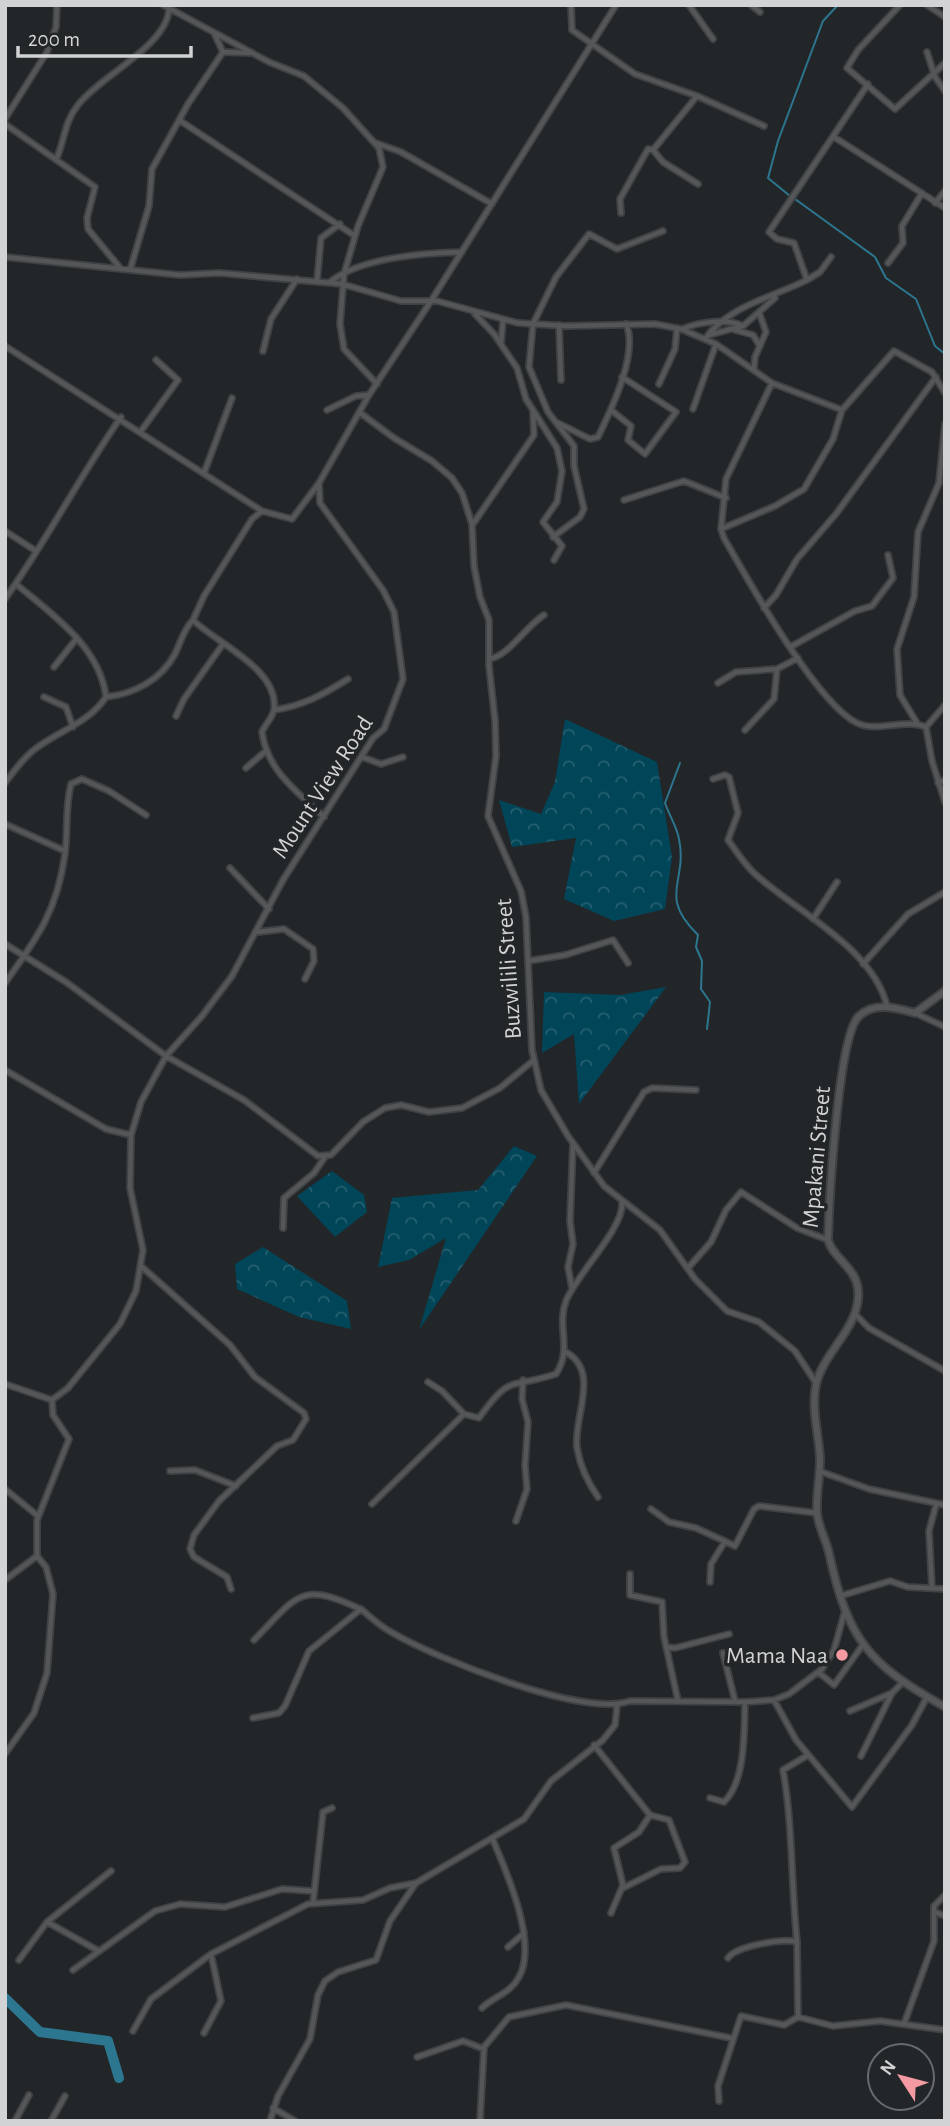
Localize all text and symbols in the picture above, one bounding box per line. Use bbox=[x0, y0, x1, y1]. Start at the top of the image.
scale bar bbox=[18, 14, 191, 58]
text: 200 m bbox=[28, 29, 80, 50]
street label: Mount View Road bbox=[268, 712, 378, 863]
street label: Buzwilili Street bbox=[492, 897, 526, 1040]
street label: Mpakani Street bbox=[799, 1085, 835, 1229]
place label: Mama Naa bbox=[726, 1644, 828, 1668]
marker: Mama Naa bbox=[834, 1647, 850, 1663]
north arrow bbox=[866, 2042, 936, 2112]
text: N bbox=[877, 2057, 900, 2079]

